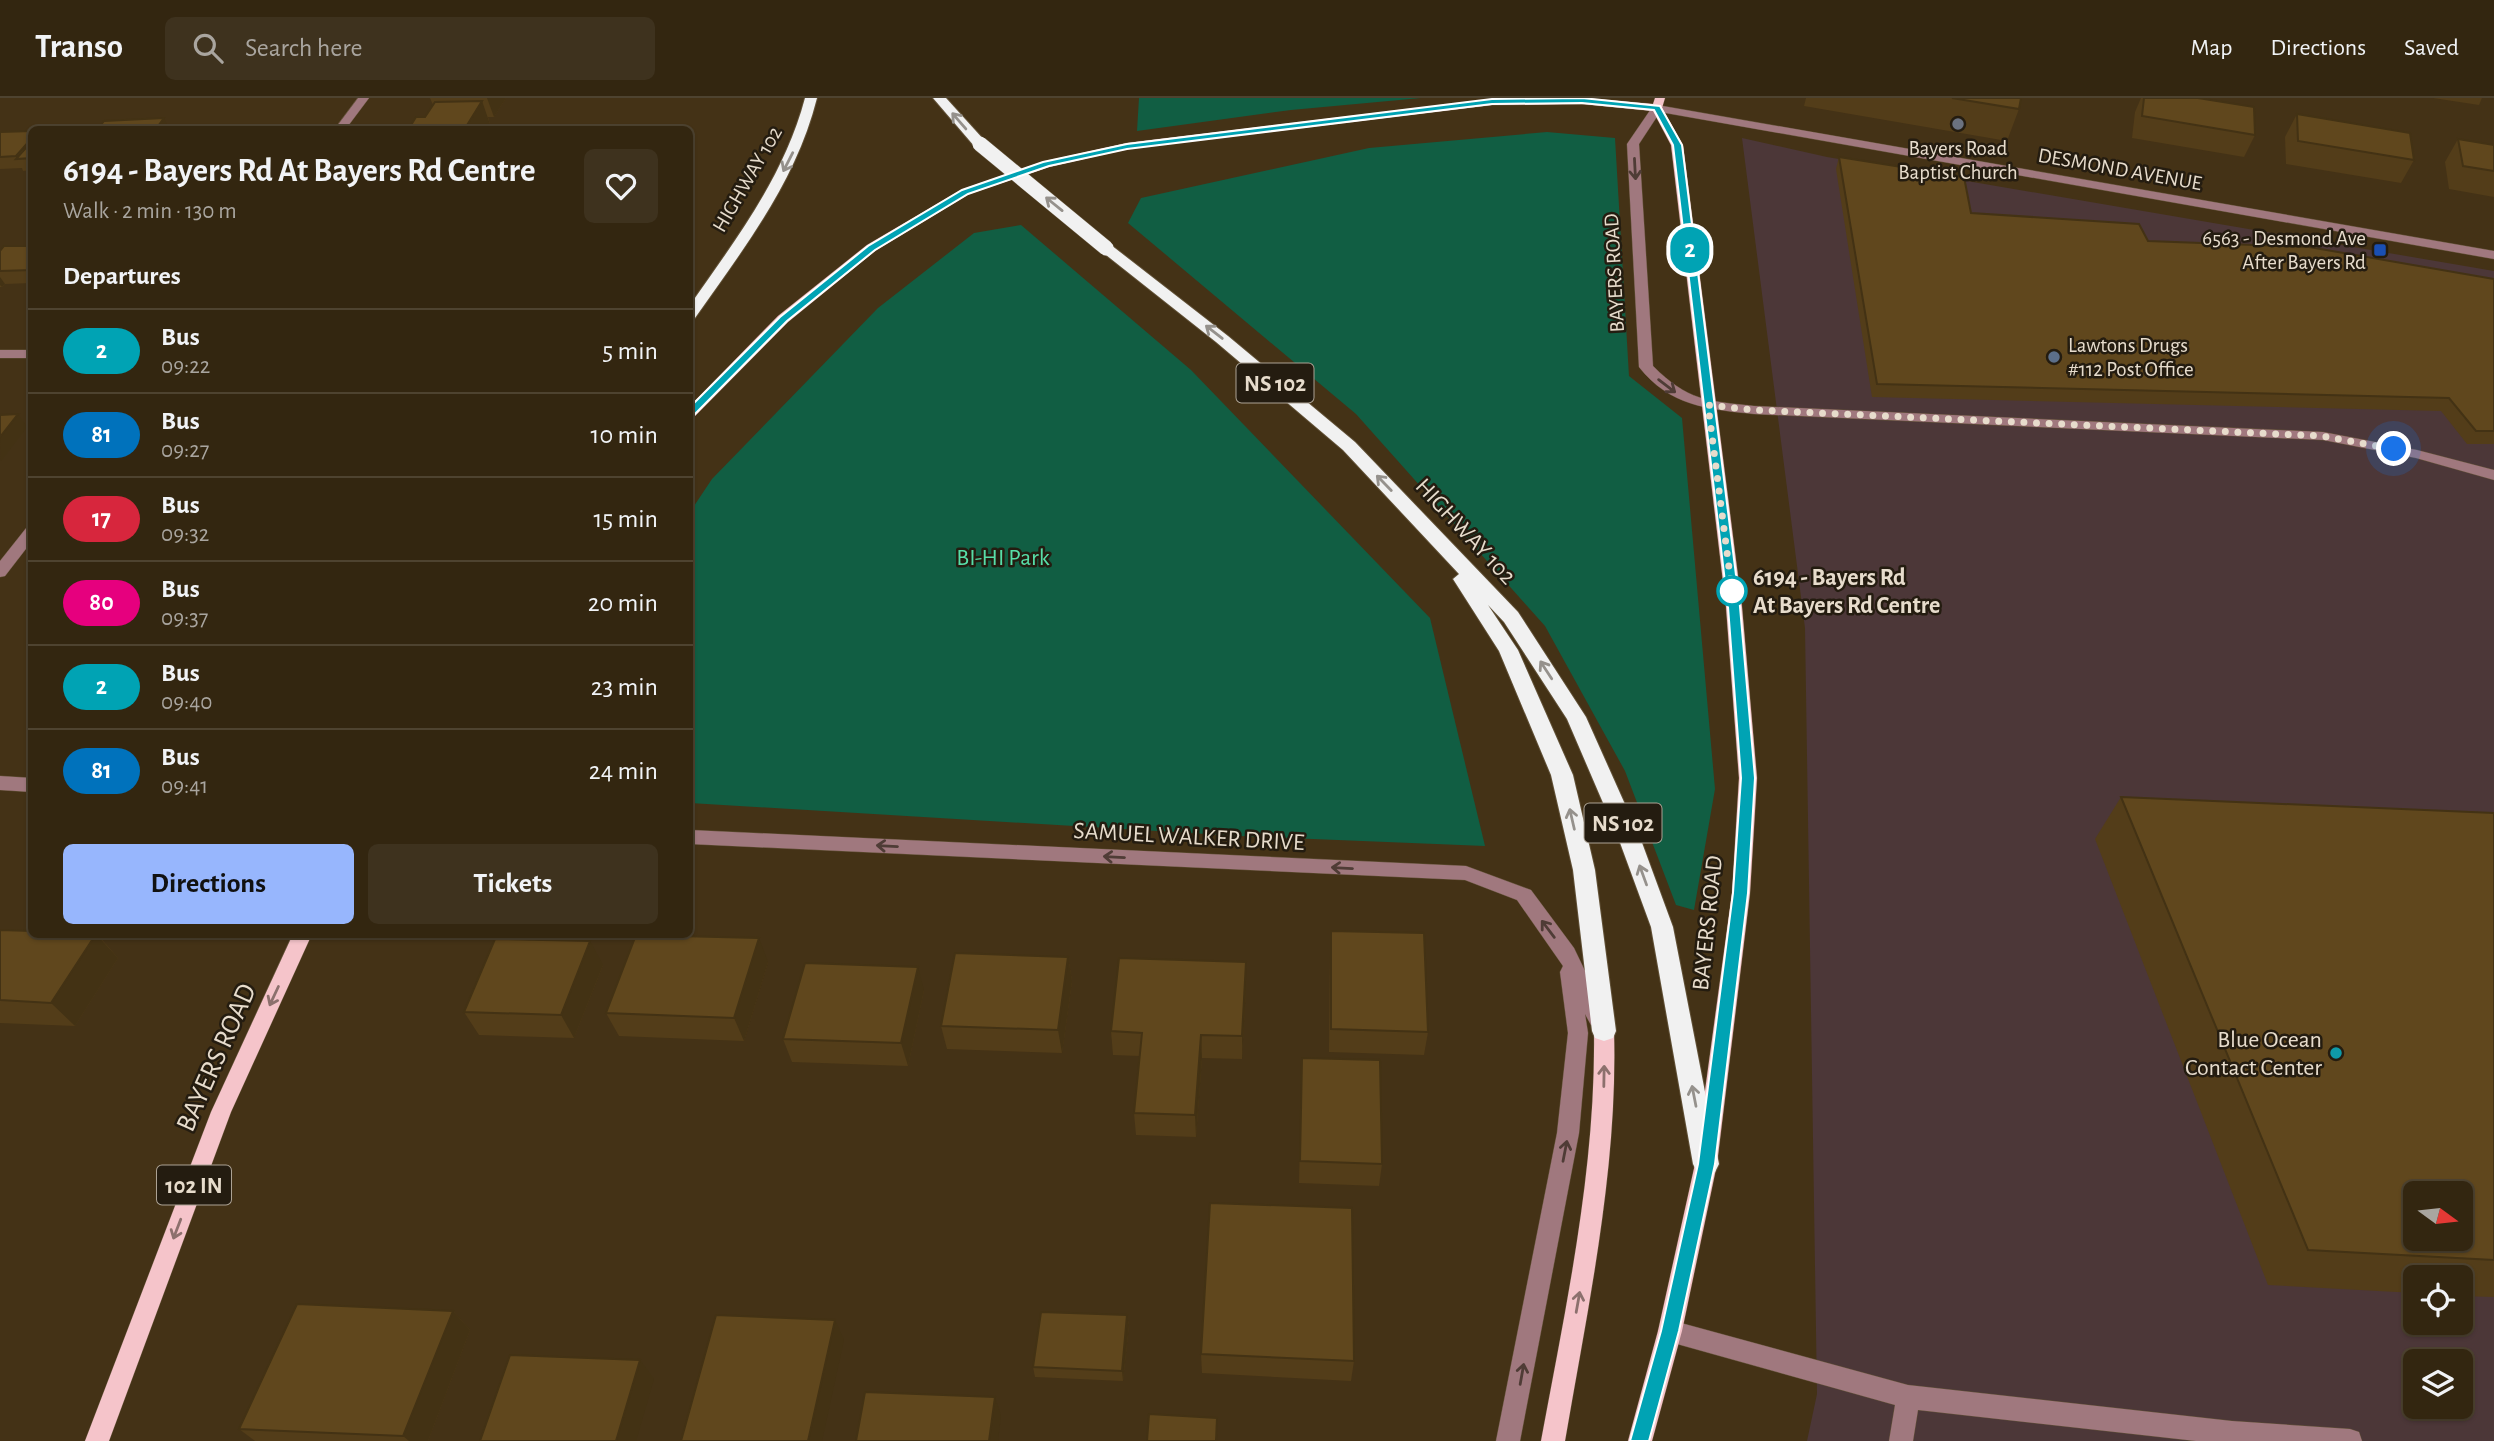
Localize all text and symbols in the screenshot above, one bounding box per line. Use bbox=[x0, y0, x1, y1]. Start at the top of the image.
search box bbox=[165, 17, 655, 80]
icon: search bbox=[189, 29, 227, 67]
text: Transo bbox=[35, 31, 123, 64]
text: Search here bbox=[245, 35, 363, 61]
text: Map bbox=[2190, 36, 2232, 60]
text: Directions bbox=[2270, 36, 2366, 60]
text: Saved bbox=[2404, 36, 2459, 60]
one-way arrow bbox=[951, 113, 968, 130]
marker: Bayers Road Baptist Church bbox=[1950, 116, 1966, 132]
street label: HIGHWAY 102 bbox=[709, 123, 786, 236]
place label: Bayers Road Baptist Church bbox=[1898, 138, 2018, 183]
street label: DESMOND AVENUE bbox=[2036, 145, 2204, 194]
button: heart bbox=[584, 149, 658, 223]
one-way arrow bbox=[781, 151, 795, 171]
text: 6194 - Bayers Rd At Bayers Rd Centre bbox=[63, 155, 536, 188]
one-way arrow bbox=[1629, 157, 1642, 180]
one-way arrow bbox=[1045, 197, 1063, 212]
text: Walk · 2 min · 130 m bbox=[63, 200, 237, 223]
street label: BAYERS ROAD bbox=[1601, 213, 1628, 333]
line badge: 2 bbox=[1667, 227, 1713, 273]
place label: 6563 - Desmond Ave After Bayers Rd bbox=[2202, 228, 2366, 273]
text: 2 bbox=[1684, 238, 1696, 262]
marker: 6563 - Desmond Ave After Bayers Rd bbox=[2372, 242, 2388, 258]
text: Departures bbox=[63, 263, 181, 289]
text: Bus bbox=[161, 324, 200, 350]
one-way arrow bbox=[1205, 325, 1224, 340]
place label: Lawtons Drugs #112 Post Office bbox=[2068, 335, 2194, 380]
text: 5 min bbox=[602, 338, 658, 364]
text: 2 bbox=[96, 339, 107, 363]
marker: Lawtons Drugs #112 Post Office bbox=[2046, 349, 2062, 365]
text: 09:22 bbox=[161, 355, 210, 378]
road number: NS 102 bbox=[1236, 364, 1314, 402]
one-way arrow bbox=[1658, 379, 1676, 394]
text: Bus bbox=[161, 408, 200, 434]
text: 10 min bbox=[591, 422, 658, 448]
text: 81 bbox=[91, 423, 112, 447]
your location bbox=[2376, 431, 2411, 466]
text: 09:27 bbox=[161, 439, 209, 462]
street label: HIGHWAY 102 bbox=[1410, 474, 1520, 589]
one-way arrow bbox=[1376, 475, 1393, 492]
text: Bus bbox=[161, 492, 200, 518]
text: 15 min bbox=[593, 506, 658, 532]
text: 17 bbox=[92, 507, 111, 531]
text: 09:32 bbox=[161, 523, 209, 546]
park label: BI-HI Park bbox=[956, 546, 1050, 570]
place label: 6194 - Bayers Rd At Bayers Rd Centre bbox=[1753, 566, 1940, 618]
text: Bus bbox=[161, 576, 200, 602]
marker: 6194 - Bayers Rd At Bayers Rd Centre bbox=[1717, 576, 1747, 606]
text: 20 min bbox=[588, 590, 658, 616]
text: 80 bbox=[89, 591, 114, 615]
text: 09:37 bbox=[161, 607, 208, 630]
text: Bus bbox=[161, 660, 200, 686]
one-way arrow bbox=[1539, 661, 1553, 681]
text: 23 min bbox=[591, 674, 658, 700]
text: 2 bbox=[96, 675, 107, 699]
text: 09:40 bbox=[161, 691, 212, 714]
text: Bus bbox=[161, 744, 200, 770]
text: 24 min bbox=[589, 758, 658, 784]
text: 81 bbox=[91, 759, 112, 783]
text: 09:41 bbox=[161, 775, 208, 798]
road number: NS 102 bbox=[1584, 804, 1662, 842]
one-way arrow bbox=[1565, 808, 1578, 831]
street label: SAMUEL WALKER DRIVE bbox=[1073, 819, 1306, 855]
one-way arrow bbox=[876, 839, 899, 852]
button: Directions bbox=[63, 844, 354, 924]
button: Tickets bbox=[368, 844, 658, 924]
one-way arrow bbox=[1103, 850, 1126, 863]
street label: BAYERS ROAD bbox=[1689, 854, 1727, 992]
one-way arrow bbox=[1331, 861, 1353, 874]
one-way arrow bbox=[1636, 865, 1648, 887]
one-way arrow bbox=[1541, 920, 1556, 938]
street label: BAYERS ROAD bbox=[172, 980, 262, 1136]
one-way arrow bbox=[267, 986, 280, 1007]
place label: Blue Ocean Contact Center bbox=[2185, 1028, 2322, 1080]
marker: Blue Ocean Contact Center bbox=[2328, 1045, 2344, 1061]
one-way arrow bbox=[1598, 1065, 1611, 1088]
one-way arrow bbox=[1687, 1086, 1700, 1108]
one-way arrow bbox=[1558, 1140, 1572, 1163]
road number: 102 IN bbox=[157, 1166, 231, 1204]
north arrow bbox=[2403, 1181, 2473, 1251]
map controls bbox=[2403, 1181, 2473, 1419]
one-way arrow bbox=[170, 1217, 182, 1239]
button: locate bbox=[2403, 1265, 2473, 1335]
one-way arrow bbox=[1572, 1291, 1585, 1314]
button: layers bbox=[2403, 1349, 2473, 1419]
one-way arrow bbox=[1515, 1363, 1529, 1386]

